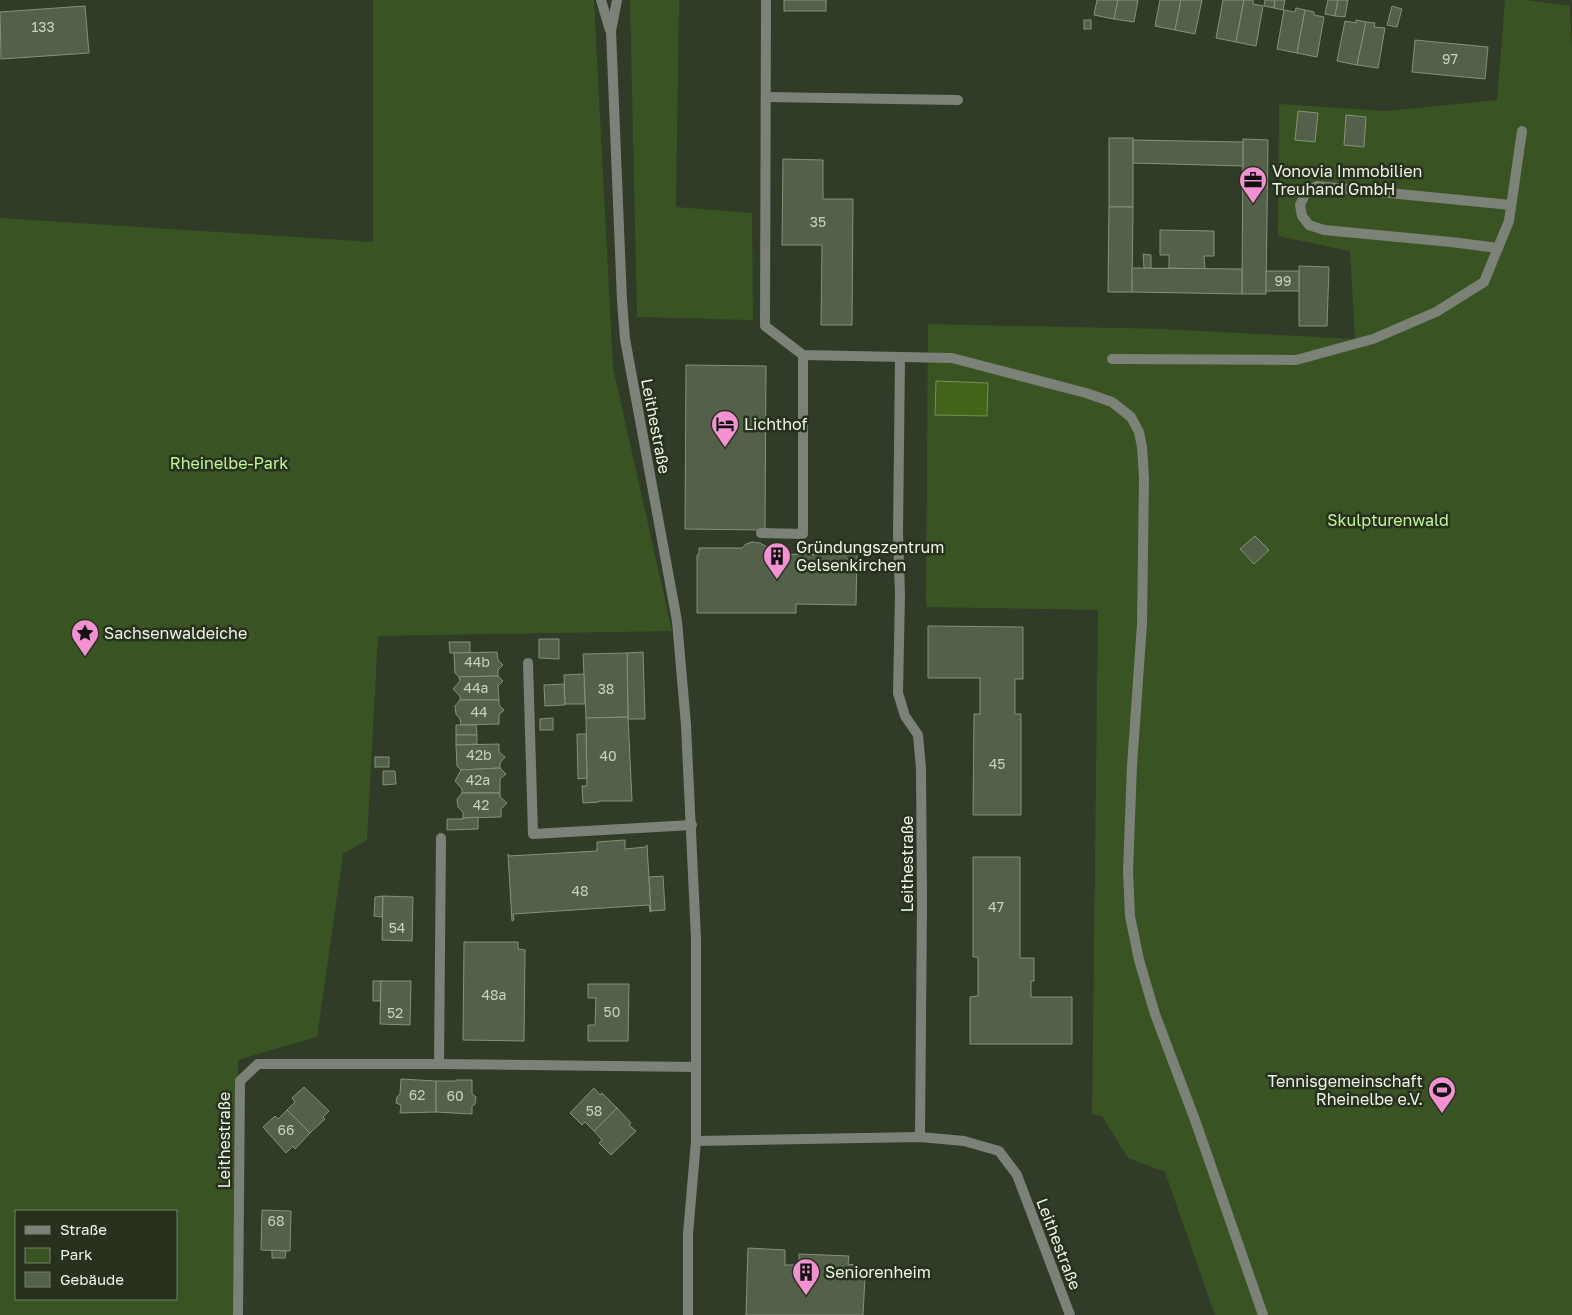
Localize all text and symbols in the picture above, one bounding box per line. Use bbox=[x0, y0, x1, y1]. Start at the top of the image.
house number: 133 bbox=[31, 18, 55, 35]
house number: 97 bbox=[1442, 50, 1458, 67]
place label: Vonovia Immobilien Treuhand GmbH bbox=[1272, 161, 1422, 199]
office icon: Vonovia Immobilien Treuhand GmbH bbox=[1238, 165, 1268, 204]
house number: 35 bbox=[810, 213, 826, 230]
house number: 99 bbox=[1275, 272, 1291, 289]
street label: Leithestraße bbox=[637, 377, 675, 475]
hotel icon: Lichthof bbox=[710, 409, 740, 448]
place label: Lichthof bbox=[744, 414, 807, 434]
park label: Rheinelbe-Park bbox=[170, 453, 288, 473]
park label: Skulpturenwald bbox=[1327, 510, 1449, 530]
place label: Gründungszentrum Gelsenkirchen bbox=[796, 537, 944, 575]
building icon: Gründungszentrum Gelsenkirchen bbox=[762, 541, 792, 580]
place icon: Sachsenwaldeiche bbox=[70, 618, 100, 657]
place label: Sachsenwaldeiche bbox=[104, 623, 247, 643]
house number: 44b bbox=[464, 653, 490, 670]
house number: 44a bbox=[464, 679, 489, 696]
house number: 38 bbox=[598, 680, 614, 697]
house number: 44 bbox=[470, 703, 488, 720]
house number: 42b bbox=[466, 746, 492, 763]
house number: 40 bbox=[599, 747, 617, 764]
house number: 45 bbox=[989, 755, 1005, 772]
house number: 42a bbox=[466, 771, 490, 788]
house number: 42 bbox=[473, 796, 489, 813]
street label: Leithestraße bbox=[897, 816, 917, 912]
house number: 48 bbox=[571, 882, 589, 899]
house number: 47 bbox=[988, 898, 1004, 915]
house number: 54 bbox=[389, 919, 405, 936]
house number: 48a bbox=[482, 986, 507, 1003]
house number: 50 bbox=[604, 1003, 620, 1020]
house number: 52 bbox=[387, 1004, 403, 1021]
place label: Tennisgemeinschaft Rheinelbe e.V. bbox=[1268, 1071, 1423, 1109]
sports icon: Tennisgemeinschaft Rheinelbe e.V. bbox=[1427, 1075, 1457, 1114]
house number: 62 bbox=[409, 1086, 425, 1103]
house number: 60 bbox=[446, 1087, 464, 1104]
street label: Leithestraße bbox=[214, 1092, 234, 1188]
house number: 58 bbox=[586, 1102, 602, 1119]
house number: 66 bbox=[278, 1121, 294, 1138]
street label: Leithestraße bbox=[1032, 1195, 1086, 1293]
legend bbox=[15, 1210, 178, 1300]
house number: 68 bbox=[267, 1212, 285, 1229]
text: Straße bbox=[60, 1220, 107, 1238]
text: Park bbox=[60, 1245, 93, 1263]
building icon: Seniorenheim bbox=[791, 1257, 821, 1296]
place label: Seniorenheim bbox=[825, 1262, 931, 1282]
text: Gebäude bbox=[60, 1270, 124, 1288]

